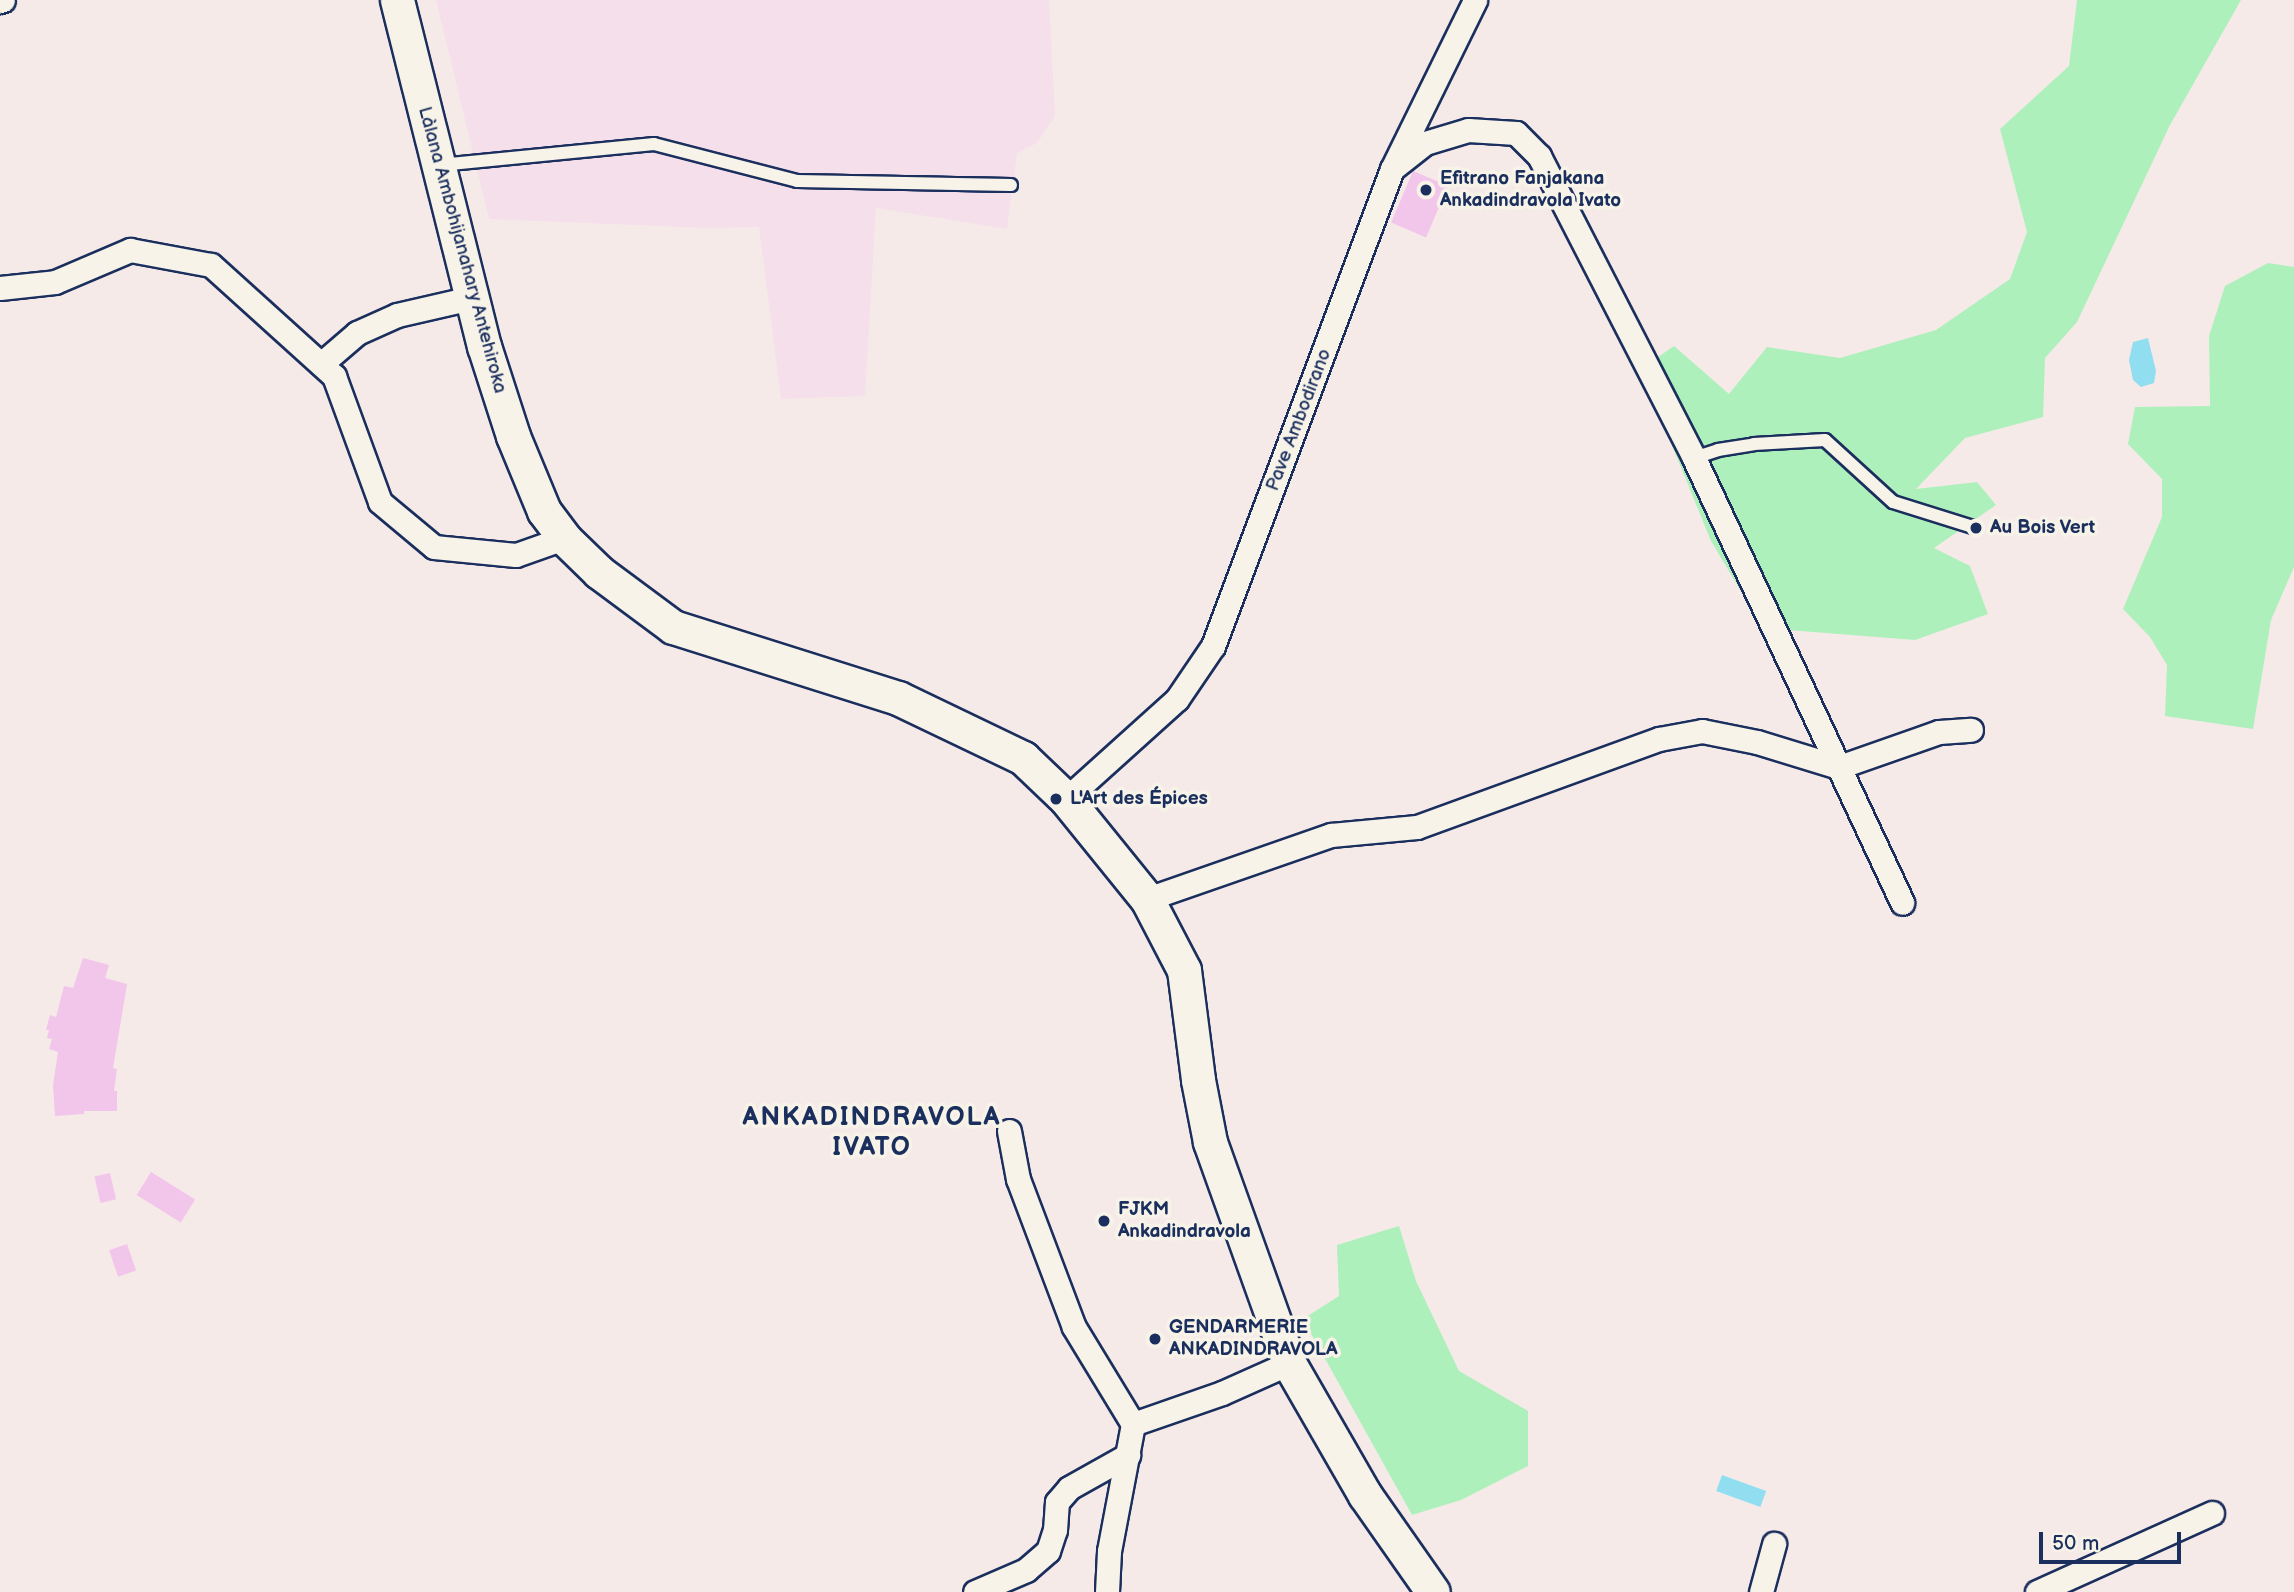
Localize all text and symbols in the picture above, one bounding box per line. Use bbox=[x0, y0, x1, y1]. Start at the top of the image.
street label: Làlana Ambohijanahary Antehiroka bbox=[413, 104, 511, 396]
place label: Efitrano Fanjakana Ankadindravola Ivato bbox=[1440, 168, 1621, 212]
marker: Efitrano Fanjakana Ankadindravola Ivato bbox=[1418, 182, 1434, 198]
street label: Pave Ambodirano bbox=[1261, 346, 1337, 494]
place label: Au Bois Vert bbox=[1990, 517, 2096, 539]
marker: Au Bois Vert bbox=[1968, 520, 1984, 536]
place label: L'Art des Épices bbox=[1070, 788, 1208, 810]
marker: L'Art des Épices bbox=[1048, 791, 1064, 807]
district label: ANKADINDRAVOLA IVATO bbox=[744, 1102, 1000, 1164]
place label: FJKM Ankadindravola bbox=[1118, 1199, 1251, 1243]
marker: FJKM Ankadindravola bbox=[1096, 1213, 1112, 1229]
place label: GENDARMERIE ANKADINDRAVOLA bbox=[1169, 1317, 1338, 1361]
marker: GENDARMERIE ANKADINDRAVOLA bbox=[1147, 1331, 1163, 1347]
scale bar bbox=[2042, 1518, 2184, 1562]
text: 50 m bbox=[2052, 1531, 2099, 1556]

